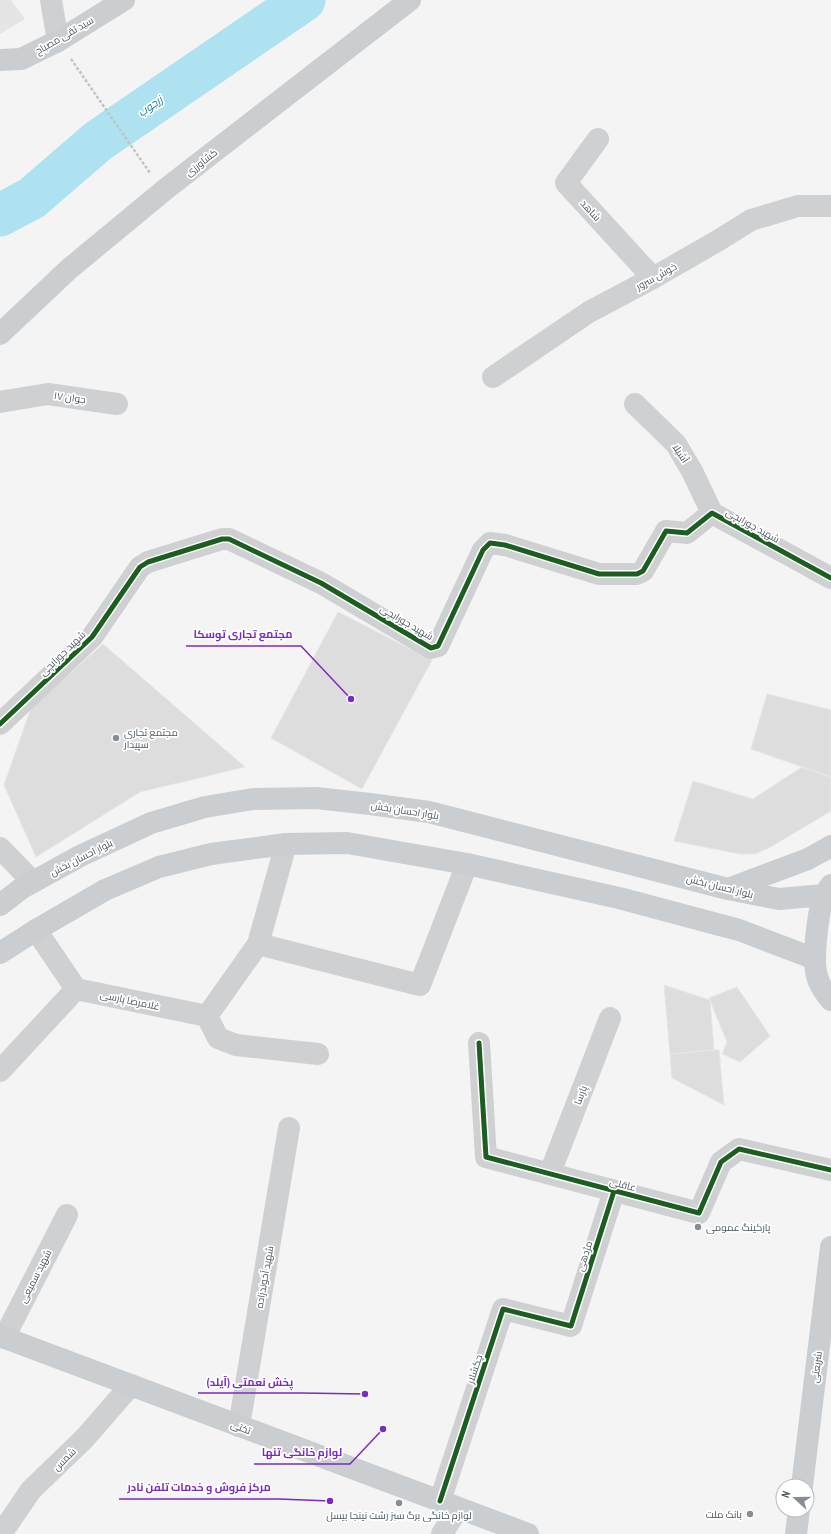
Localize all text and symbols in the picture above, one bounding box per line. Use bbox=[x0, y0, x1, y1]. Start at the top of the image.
street label: سید تقی مصباح bbox=[33, 13, 96, 57]
water label: زرجوب bbox=[135, 92, 166, 119]
street label: کشاورزی bbox=[183, 146, 220, 179]
street label: شاهد bbox=[578, 197, 604, 224]
street label: خوش سرور bbox=[633, 260, 679, 293]
street label: جوان ۱۷ bbox=[53, 389, 87, 406]
street label: آشیلا bbox=[669, 441, 692, 466]
street label: شهید جورابچی bbox=[724, 505, 782, 546]
street label: شهید جورابچی bbox=[378, 602, 436, 643]
callout: مجتمع تجاری توسکا bbox=[186, 623, 301, 646]
text: مجتمع تجاری توسکا bbox=[194, 627, 292, 642]
street label: شهید جورابچی bbox=[36, 628, 88, 679]
place label: مجتمع تجاری سپیدار bbox=[123, 726, 178, 751]
marker: مجتمع تجاری سپیدار bbox=[111, 733, 121, 743]
street label: بلوار احسان بخش bbox=[370, 799, 440, 822]
street label: بلوار احسان بخش bbox=[48, 836, 115, 879]
street label: بلوار احسان بخش bbox=[685, 872, 755, 901]
street label: غلامرضا پارسی bbox=[99, 988, 161, 1013]
street label: پارسا bbox=[571, 1083, 590, 1107]
street label: عاقلی bbox=[608, 1175, 638, 1194]
place label: پارکینگ عمومی bbox=[706, 1221, 771, 1234]
marker: پارکینگ عمومی bbox=[693, 1222, 703, 1232]
street label: مژدهی bbox=[573, 1239, 595, 1273]
street label: شهید آخوندزاده bbox=[253, 1245, 276, 1309]
street label: شهید سمیعی bbox=[16, 1247, 55, 1305]
street label: شریعتی bbox=[808, 1350, 825, 1384]
street label: چکشلار bbox=[463, 1353, 485, 1386]
callout: پخش نعمتی (آیلد) bbox=[198, 1370, 301, 1393]
text: پخش نعمتی (آیلد) bbox=[207, 1375, 293, 1391]
street label: تختی bbox=[229, 1418, 253, 1437]
callout: لوازم خانگی تنها bbox=[254, 1441, 350, 1464]
street label: شمس bbox=[50, 1445, 79, 1474]
text: لوازم خانگی تنها bbox=[262, 1445, 342, 1460]
callout: مرکز فروش و خدمات تلفن نادر bbox=[119, 1476, 279, 1499]
north arrow bbox=[775, 1478, 815, 1518]
text: مرکز فروش و خدمات تلفن نادر bbox=[126, 1480, 271, 1495]
text: N bbox=[778, 1489, 793, 1500]
marker: لوازم خانگی برگ سبز رشت نینجا بیسل bbox=[394, 1498, 404, 1508]
place label: بانک ملت bbox=[706, 1508, 742, 1521]
place label: لوازم خانگی برگ سبز رشت نینجا بیسل bbox=[326, 1509, 472, 1523]
marker: بانک ملت bbox=[745, 1509, 755, 1519]

